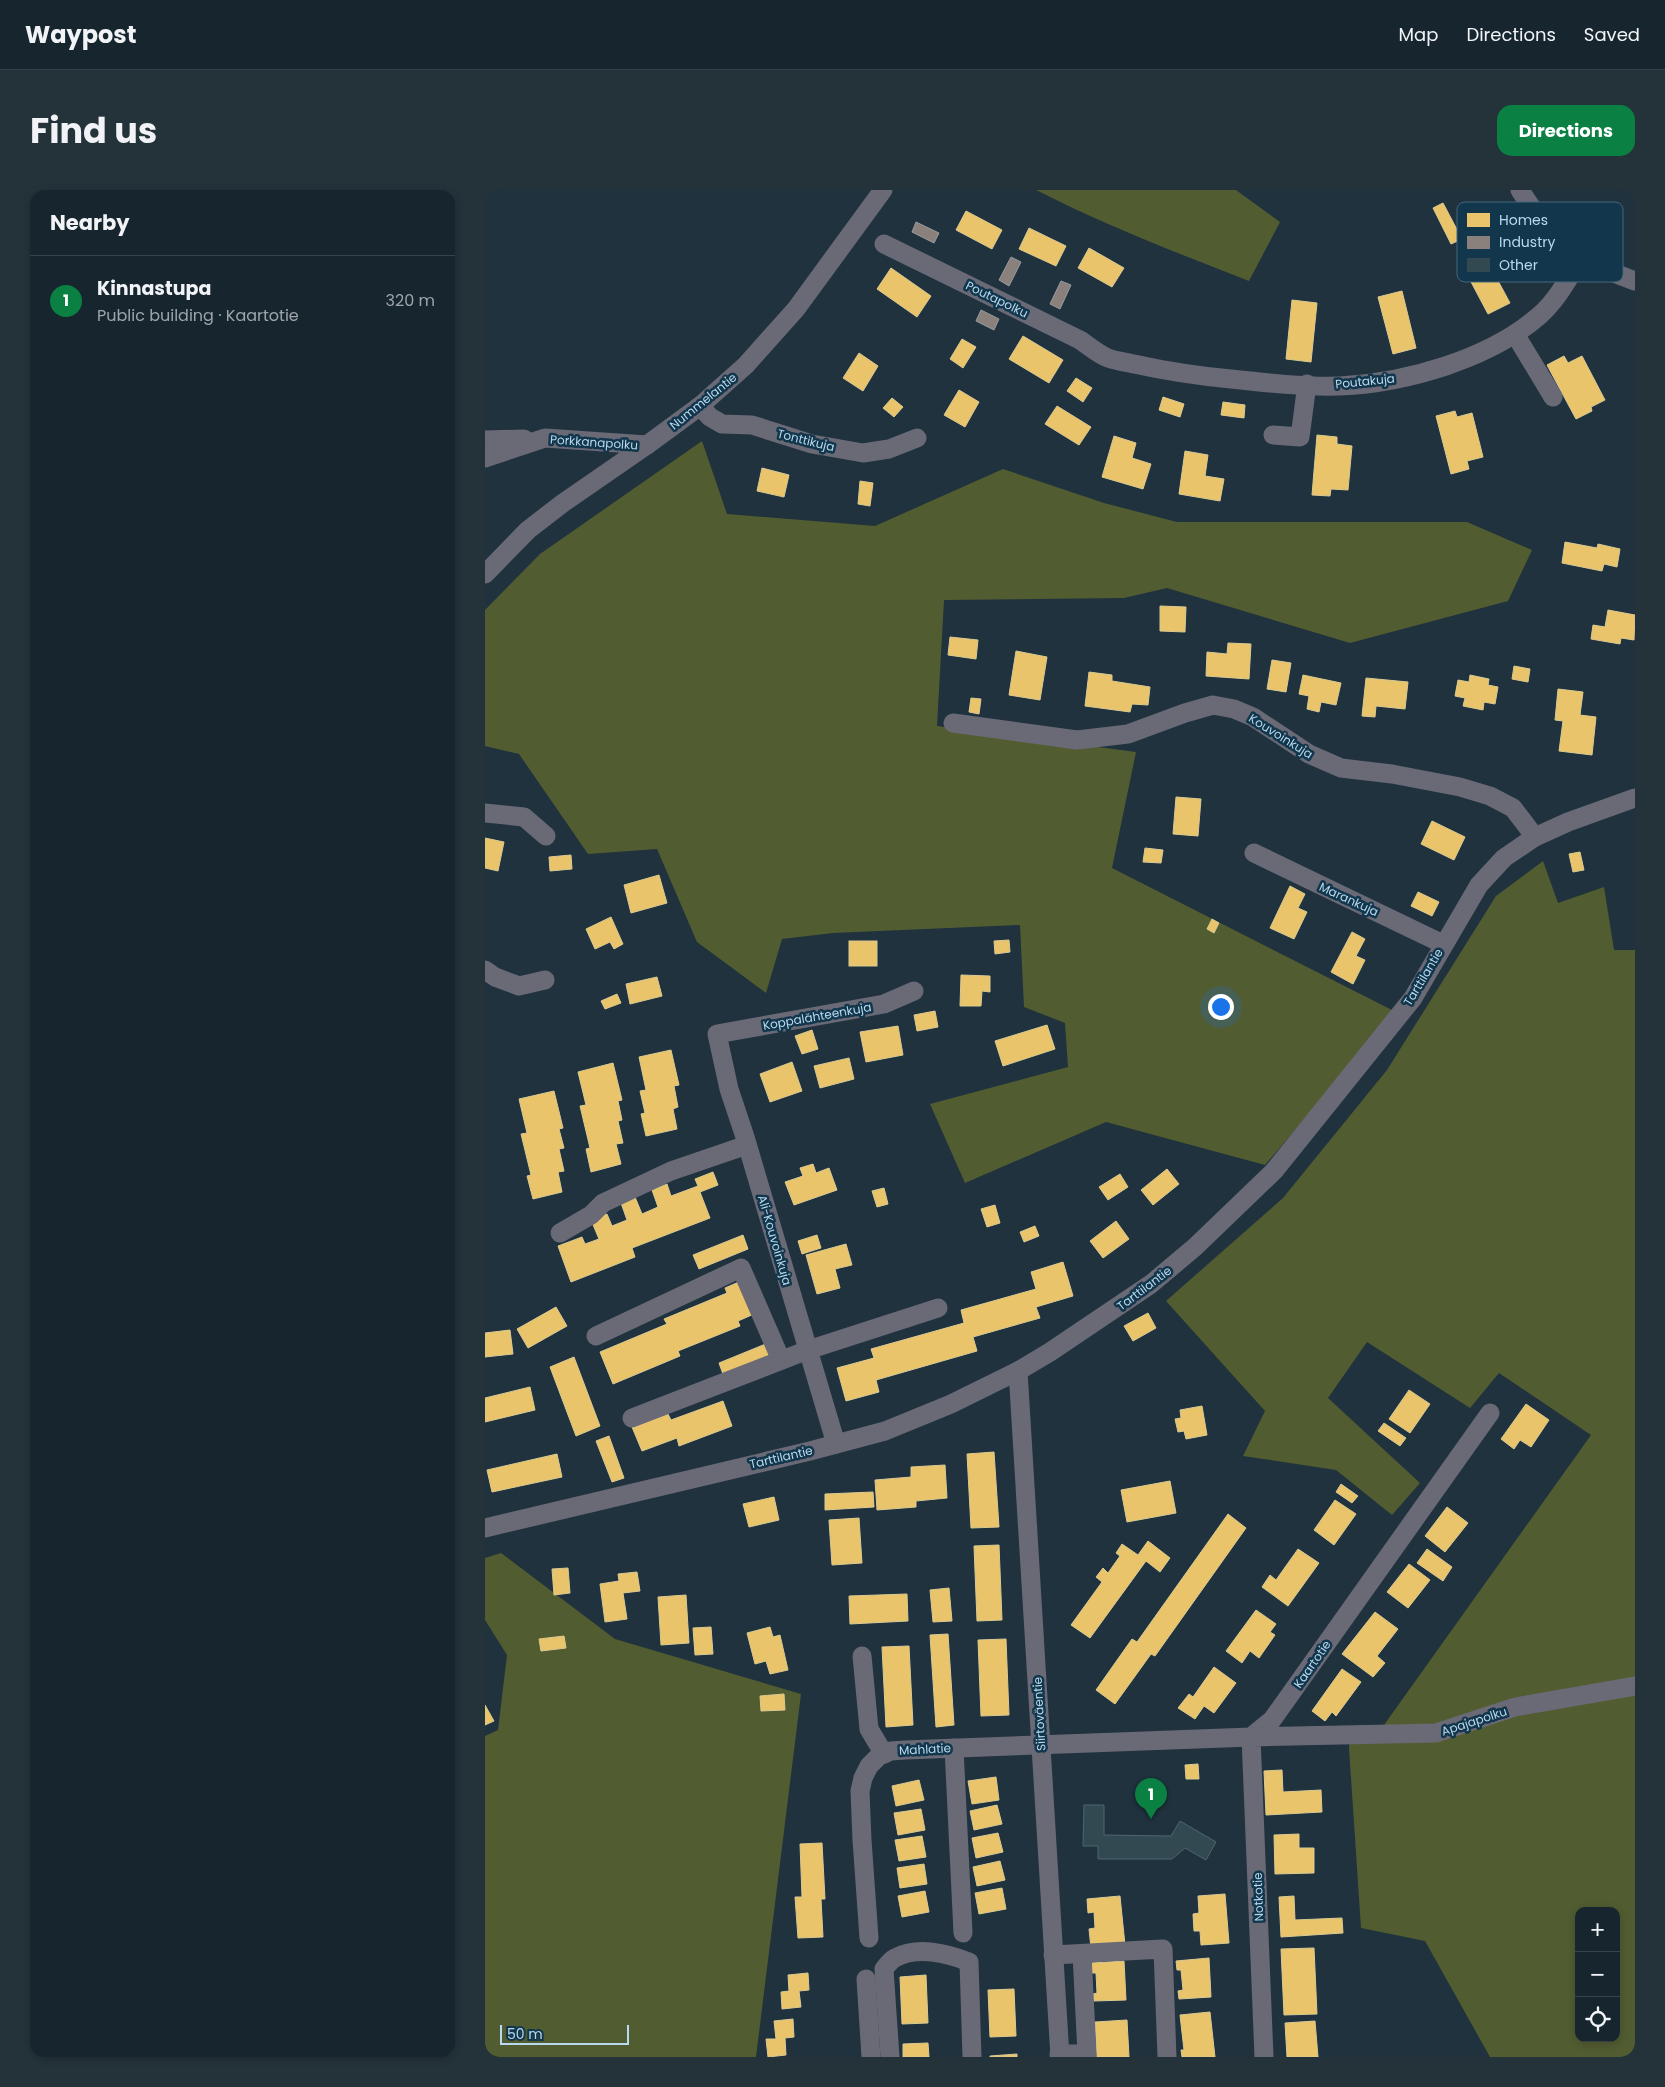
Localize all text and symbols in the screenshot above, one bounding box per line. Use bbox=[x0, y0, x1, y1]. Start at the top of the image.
text: Waypost bbox=[25, 18, 136, 51]
text: Map bbox=[1399, 22, 1438, 47]
text: Directions bbox=[1466, 22, 1556, 47]
text: Saved bbox=[1584, 22, 1640, 47]
button: Directions bbox=[1497, 105, 1635, 156]
text: Find us bbox=[30, 106, 157, 155]
legend bbox=[1457, 202, 1623, 282]
text: Nearby bbox=[50, 208, 130, 237]
text: Homes bbox=[1499, 210, 1548, 230]
text: Industry bbox=[1499, 232, 1555, 252]
text: Other bbox=[1499, 255, 1538, 275]
text: Kinnastupa bbox=[97, 275, 211, 302]
street label: Poutapolku bbox=[963, 277, 1031, 321]
text: 1 bbox=[63, 289, 69, 312]
text: 320 m bbox=[386, 289, 435, 312]
text: Public building · Kaartotie bbox=[97, 304, 299, 327]
street label: Nummelantie bbox=[666, 369, 740, 433]
street label: Poutakuja bbox=[1334, 369, 1396, 393]
street label: Tonttikuja bbox=[776, 425, 836, 455]
street label: Porkkanapolku bbox=[550, 430, 638, 454]
street label: Kouvoinkuja bbox=[1246, 710, 1316, 762]
street label: Marankuja bbox=[1317, 878, 1381, 920]
street label: Tarttilantie bbox=[1399, 945, 1447, 1009]
your location bbox=[1208, 994, 1234, 1020]
street label: Koppalähteenkuja bbox=[761, 998, 873, 1034]
street label: Ali-Kouvoinkuja bbox=[754, 1193, 796, 1287]
street label: Tarttilantie bbox=[1113, 1262, 1175, 1314]
street label: Tarttilantie bbox=[748, 1441, 814, 1473]
street label: Kaartotie bbox=[1289, 1637, 1335, 1691]
street label: Siirtoväentie bbox=[1029, 1677, 1049, 1751]
street label: Apajapolku bbox=[1439, 1702, 1509, 1740]
street label: Mahlatie bbox=[899, 1739, 951, 1759]
pin: 1 bbox=[1135, 1778, 1167, 1819]
street label: Notkotie bbox=[1249, 1872, 1267, 1922]
map controls bbox=[1575, 1907, 1620, 2042]
button: + bbox=[1575, 1907, 1620, 1952]
button: − bbox=[1575, 1952, 1620, 1997]
button: locate bbox=[1575, 1997, 1620, 2042]
scale bar bbox=[500, 2022, 629, 2045]
text: 50 m bbox=[507, 2024, 543, 2044]

